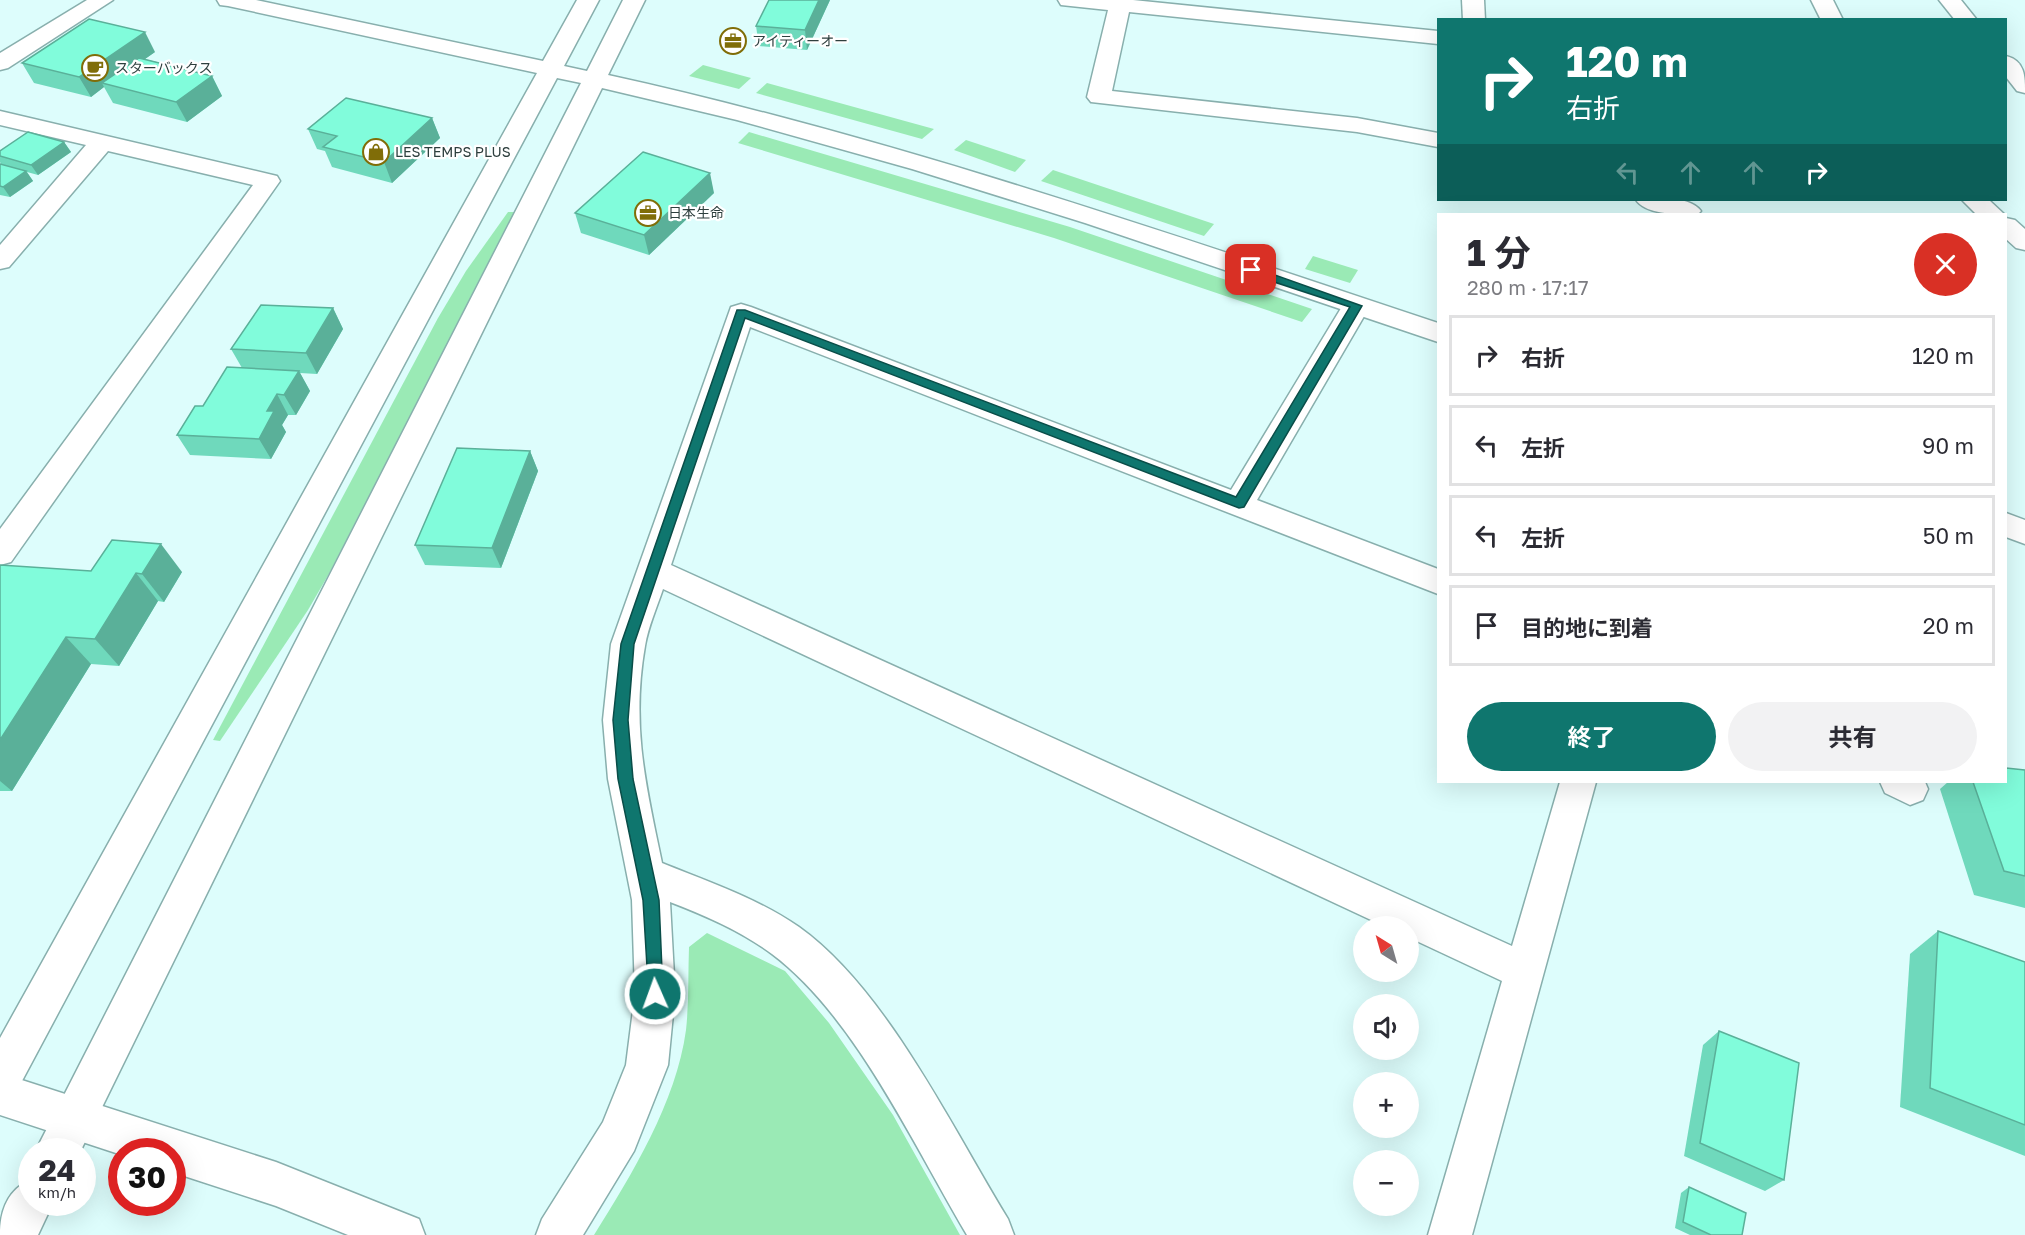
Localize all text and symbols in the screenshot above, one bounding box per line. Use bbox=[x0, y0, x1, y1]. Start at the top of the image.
office icon: アイティーオー bbox=[718, 26, 748, 56]
place label: アイティーオー bbox=[752, 32, 848, 49]
text: 120 m bbox=[1566, 36, 1688, 86]
icon: right bbox=[1467, 42, 1545, 120]
cafe icon: スターバックス bbox=[80, 53, 110, 83]
place label: スターバックス bbox=[115, 59, 212, 76]
text: 右折 bbox=[1566, 92, 1620, 124]
shop icon: LES TEMPS PLUS bbox=[361, 137, 391, 167]
place label: LES TEMPS PLUS bbox=[395, 143, 511, 160]
icon: left bbox=[1611, 156, 1644, 189]
icon: ahead bbox=[1674, 156, 1707, 189]
icon: ahead bbox=[1737, 156, 1770, 189]
icon: right bbox=[1800, 156, 1833, 189]
office icon: 日本生命 bbox=[633, 198, 663, 228]
place label: 日本生命 bbox=[668, 204, 724, 221]
text: 1 分 bbox=[1467, 231, 1531, 274]
button: close bbox=[1914, 233, 1977, 296]
pin bbox=[1225, 244, 1276, 295]
icon: arrive bbox=[1234, 253, 1267, 286]
text: 280 m · 17:17 bbox=[1467, 275, 1589, 299]
icon: right bbox=[1470, 339, 1503, 372]
text: 120 m bbox=[1912, 342, 1974, 369]
text: 右折 bbox=[1521, 344, 1565, 371]
icon: left bbox=[1470, 429, 1503, 462]
text: 90 m bbox=[1922, 432, 1974, 459]
text: 左折 bbox=[1521, 434, 1565, 461]
icon: left bbox=[1470, 519, 1503, 552]
text: 50 m bbox=[1923, 522, 1974, 549]
text: 左折 bbox=[1521, 524, 1565, 551]
icon: arrive bbox=[1470, 609, 1503, 642]
text: 20 m bbox=[1923, 612, 1974, 639]
text: 目的地に到着 bbox=[1521, 614, 1653, 641]
button: 終了 bbox=[1467, 702, 1716, 771]
button: 共有 bbox=[1728, 702, 1977, 771]
north arrow bbox=[1353, 916, 1419, 982]
map controls bbox=[1353, 916, 1419, 1216]
position arrow bbox=[623, 962, 687, 1026]
button: sound bbox=[1353, 994, 1419, 1060]
button: + bbox=[1353, 1072, 1419, 1138]
speed limit sign: 30 bbox=[108, 1138, 186, 1216]
button: − bbox=[1353, 1150, 1419, 1216]
text: 24 bbox=[38, 1152, 76, 1188]
text: km/h bbox=[38, 1183, 76, 1201]

